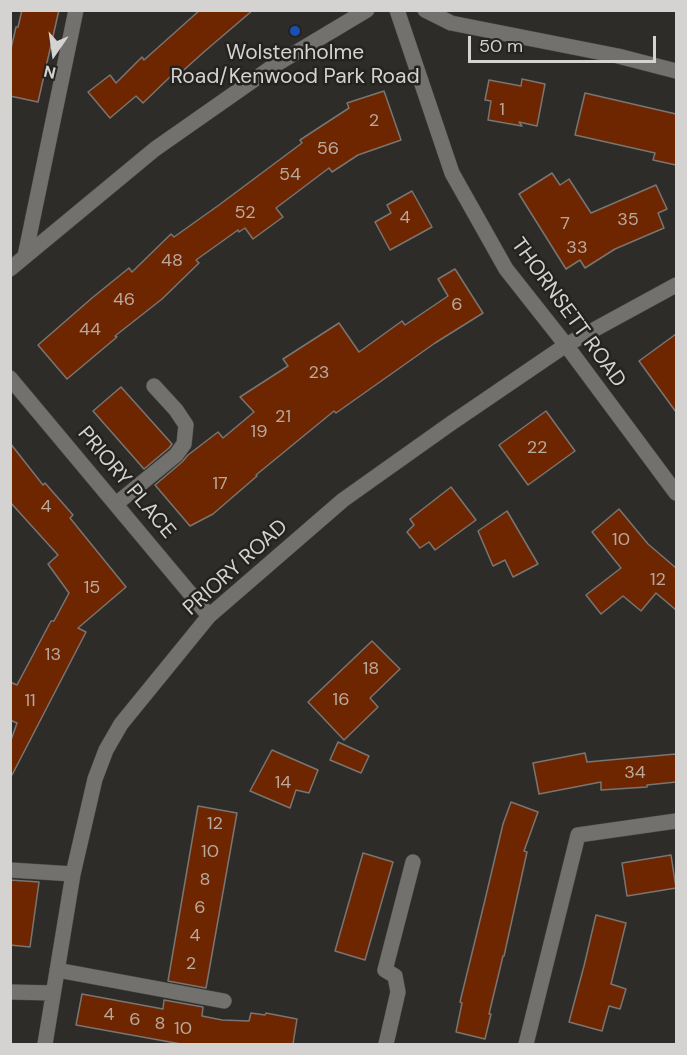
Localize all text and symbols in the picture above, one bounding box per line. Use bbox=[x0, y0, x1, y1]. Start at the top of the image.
north arrow bbox=[24, 24, 84, 84]
marker: Wolstenholme Road/Kenwood Park Road bbox=[288, 24, 302, 38]
scale bar bbox=[471, 24, 658, 62]
text: 50 m bbox=[479, 34, 523, 58]
place label: Wolstenholme Road/Kenwood Park Road bbox=[170, 40, 420, 90]
text: N bbox=[42, 60, 58, 84]
house number: 1 bbox=[499, 99, 505, 121]
house number: 2 bbox=[369, 110, 379, 132]
house number: 56 bbox=[317, 138, 339, 160]
house number: 54 bbox=[279, 164, 301, 186]
house number: 52 bbox=[234, 202, 256, 224]
house number: 4 bbox=[400, 207, 410, 229]
house number: 35 bbox=[617, 209, 639, 231]
house number: 7 bbox=[560, 213, 570, 235]
street label: THORNSETT ROAD bbox=[505, 233, 631, 393]
house number: 33 bbox=[566, 237, 588, 259]
house number: 48 bbox=[161, 250, 183, 272]
house number: 46 bbox=[113, 289, 135, 311]
house number: 6 bbox=[451, 294, 463, 316]
house number: 44 bbox=[79, 319, 101, 341]
house number: 23 bbox=[308, 362, 330, 384]
house number: 21 bbox=[275, 406, 291, 428]
house number: 19 bbox=[251, 421, 267, 443]
street label: PRIORY PLACE bbox=[72, 422, 180, 544]
house number: 22 bbox=[527, 437, 547, 459]
house number: 17 bbox=[212, 473, 228, 495]
house number: 4 bbox=[41, 496, 51, 518]
street label: PRIORY ROAD bbox=[179, 515, 293, 621]
house number: 10 bbox=[612, 529, 630, 551]
house number: 12 bbox=[650, 569, 666, 591]
house number: 15 bbox=[84, 577, 100, 599]
house number: 13 bbox=[45, 644, 61, 666]
house number: 18 bbox=[363, 658, 379, 680]
house number: 16 bbox=[333, 689, 349, 711]
house number: 11 bbox=[24, 690, 36, 712]
house number: 34 bbox=[624, 762, 646, 784]
house number: 14 bbox=[275, 772, 291, 794]
house number: 12 bbox=[207, 813, 223, 835]
house number: 10 bbox=[201, 841, 219, 863]
house number: 8 bbox=[200, 869, 210, 891]
house number: 6 bbox=[194, 897, 206, 919]
house number: 4 bbox=[190, 925, 200, 947]
house number: 2 bbox=[186, 953, 196, 975]
house number: 4 bbox=[104, 1004, 114, 1026]
house number: 6 bbox=[129, 1009, 141, 1031]
house number: 8 bbox=[155, 1013, 165, 1035]
house number: 10 bbox=[174, 1018, 192, 1040]

